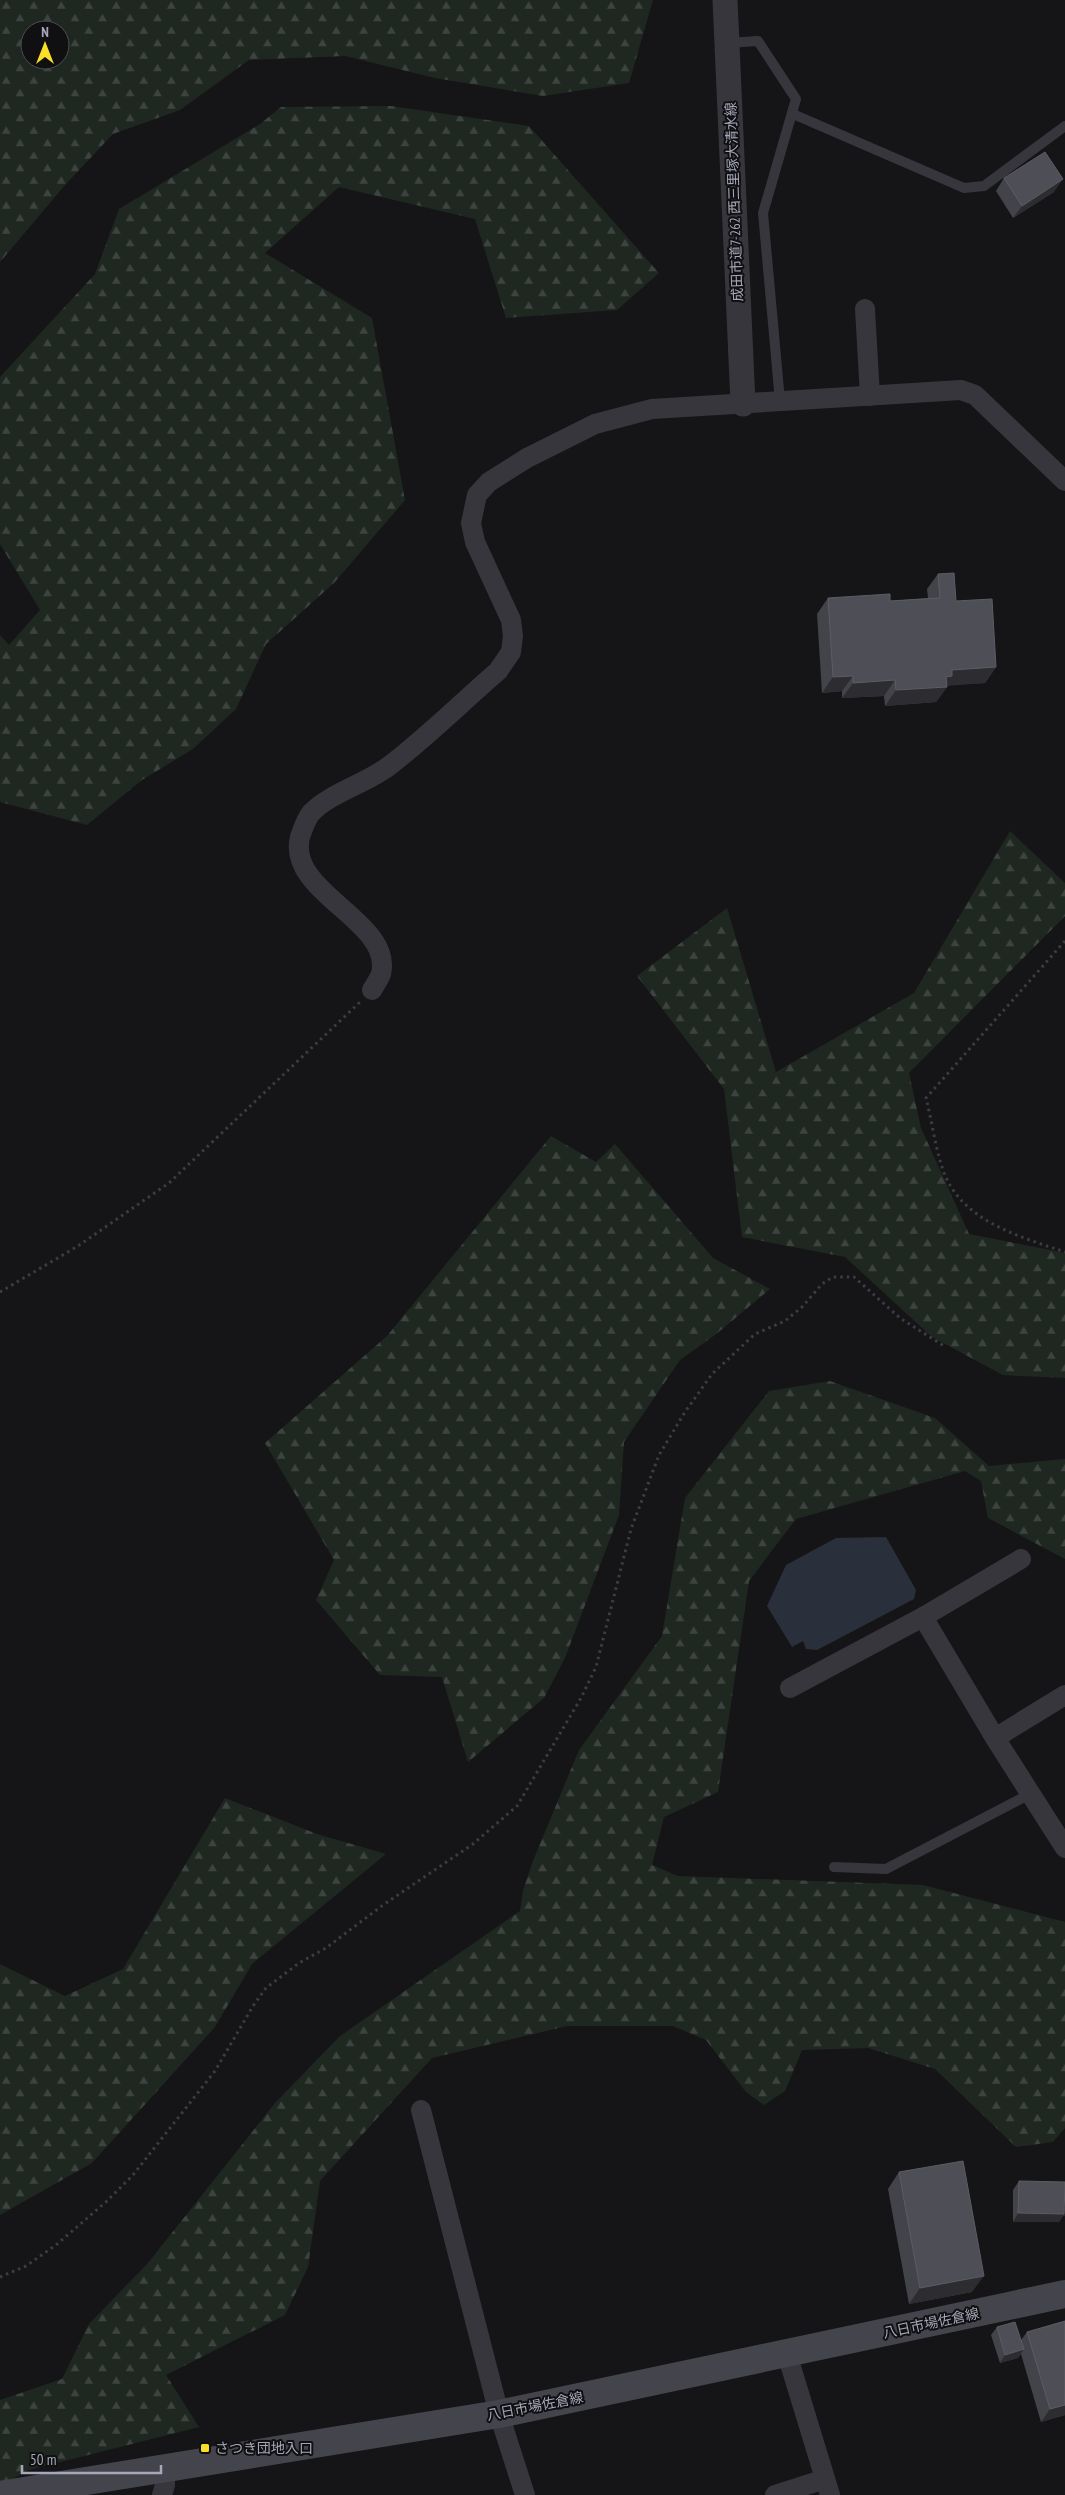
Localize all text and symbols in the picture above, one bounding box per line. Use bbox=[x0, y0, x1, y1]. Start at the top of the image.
north arrow bbox=[20, 20, 70, 70]
text: N bbox=[41, 23, 49, 41]
street label: 成田市道7-262 西三里塚大清水線 bbox=[722, 102, 746, 302]
street label: 八日市場佐倉線 bbox=[881, 2304, 981, 2342]
street label: 八日市場佐倉線 bbox=[485, 2388, 585, 2424]
place label: さつき団地入口 bbox=[215, 2439, 313, 2457]
scale bar bbox=[22, 2442, 161, 2474]
marker: さつき団地入口 bbox=[199, 2442, 211, 2454]
text: 50 m bbox=[30, 2450, 56, 2469]

